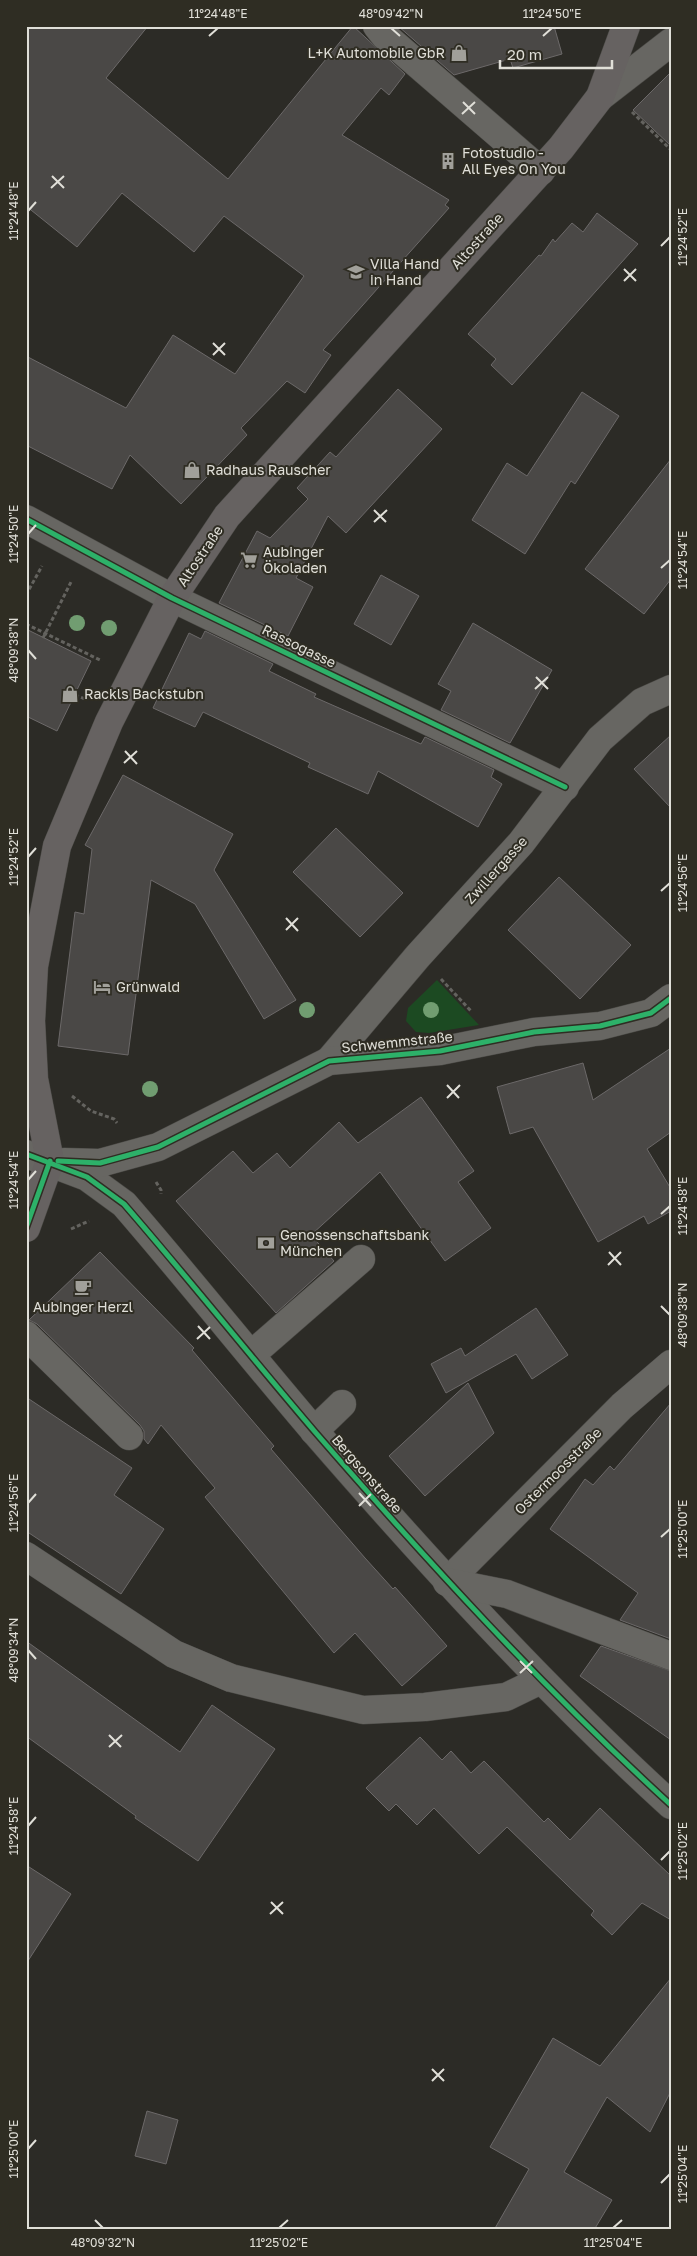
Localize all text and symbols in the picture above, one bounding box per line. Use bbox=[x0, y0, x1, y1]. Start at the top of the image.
text: 11°24'48"E bbox=[189, 6, 247, 21]
text: 48°09'42"N bbox=[359, 6, 423, 21]
text: 11°24'50"E bbox=[523, 6, 581, 21]
scale bar bbox=[500, 38, 612, 70]
shop icon: L+K Automobile GbR bbox=[449, 43, 469, 63]
place label: L+K Automobile GbR bbox=[307, 44, 445, 61]
text: 20 m bbox=[507, 45, 542, 63]
place label: Fotostudio - All Eyes On You bbox=[462, 144, 566, 177]
building icon: Fotostudio - All Eyes On You bbox=[438, 151, 458, 171]
text: 11°24'48"E bbox=[6, 182, 21, 240]
text: 11°24'52"E bbox=[675, 208, 690, 266]
street label: Altostraße bbox=[447, 209, 506, 272]
place label: Villa Hand in Hand bbox=[370, 255, 439, 288]
school or university icon: Villa Hand in Hand bbox=[346, 262, 366, 282]
shop icon: Radhaus Rauscher bbox=[182, 460, 202, 480]
place label: Radhaus Rauscher bbox=[206, 461, 331, 478]
text: 11°24'50"E bbox=[6, 505, 21, 563]
street label: Altostraße bbox=[173, 522, 226, 589]
text: 11°24'54"E bbox=[675, 531, 690, 589]
place label: Aubinger Ökoladen bbox=[263, 543, 327, 576]
supermarket icon: Aubinger Ökoladen bbox=[239, 550, 259, 570]
text: 48°09'38"N bbox=[6, 618, 21, 682]
street label: Rassogasse bbox=[260, 620, 339, 671]
shop icon: Rackls Backstubn bbox=[60, 684, 80, 704]
place label: Rackls Backstubn bbox=[84, 685, 204, 702]
text: 11°24'52"E bbox=[6, 828, 21, 886]
street label: Zwillergasse bbox=[461, 832, 530, 907]
text: 11°24'56"E bbox=[675, 854, 690, 912]
hotel icon: Grünwald bbox=[92, 977, 112, 997]
place label: Grünwald bbox=[116, 978, 180, 995]
street label: Schwemmstraße bbox=[341, 1027, 453, 1056]
text: 11°24'54"E bbox=[6, 1151, 21, 1209]
text: 11°24'58"E bbox=[675, 1177, 690, 1235]
place label: Genossenschaftsbank München bbox=[280, 1226, 430, 1259]
bank icon: Genossenschaftsbank München bbox=[256, 1233, 276, 1253]
cafe icon: Aubinger Herzl bbox=[73, 1277, 93, 1297]
text: 48°09'38"N bbox=[675, 1283, 690, 1347]
place label: Aubinger Herzl bbox=[33, 1298, 133, 1315]
street label: Ostermoosstraße bbox=[511, 1424, 605, 1518]
street label: Bergsonstraße bbox=[329, 1431, 406, 1516]
text: 11°24'56"E bbox=[6, 1474, 21, 1532]
text: 11°25'00"E bbox=[675, 1500, 690, 1558]
text: 48°09'34"N bbox=[6, 1618, 21, 1682]
text: 11°24'58"E bbox=[6, 1797, 21, 1855]
text: 11°25'02"E bbox=[675, 1822, 690, 1880]
text: 11°25'00"E bbox=[6, 2120, 21, 2178]
text: 11°25'04"E bbox=[675, 2145, 690, 2203]
text: 48°09'32"N bbox=[71, 2235, 135, 2250]
text: 11°25'02"E bbox=[250, 2235, 308, 2250]
text: 11°25'04"E bbox=[584, 2235, 642, 2250]

